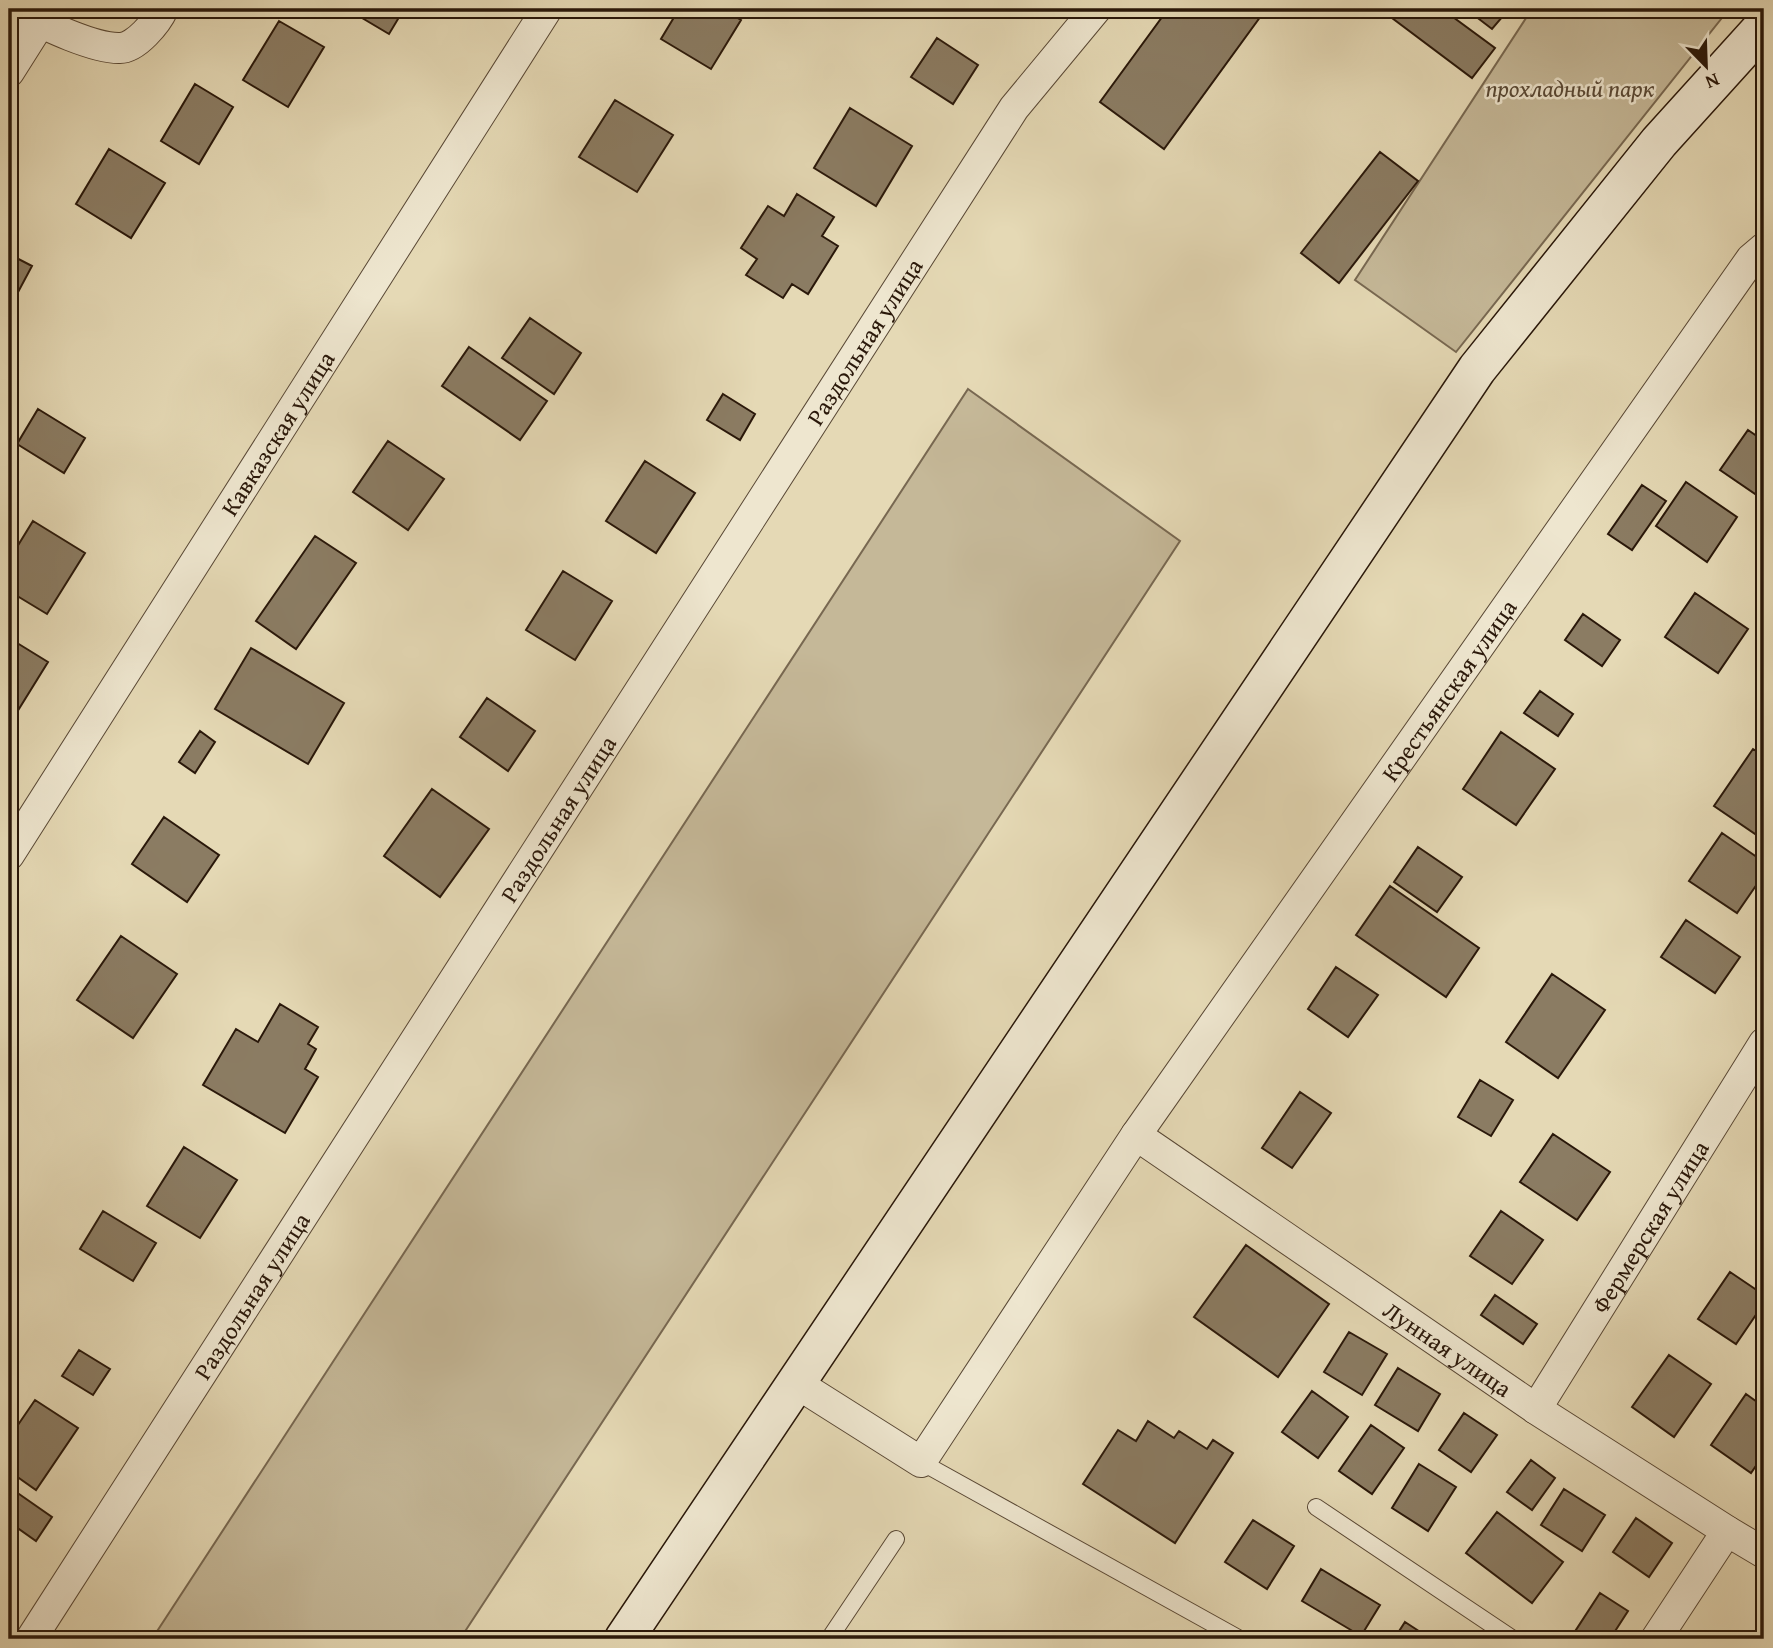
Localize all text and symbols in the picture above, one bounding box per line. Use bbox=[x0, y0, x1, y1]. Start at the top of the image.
north arrow bbox=[1672, 32, 1742, 102]
text: N bbox=[1701, 66, 1724, 97]
park label: прохладный парк bbox=[1485, 71, 1655, 106]
street label: Раздольная улица bbox=[797, 251, 931, 432]
street label: Кавказская улица bbox=[212, 343, 343, 522]
street label: Крестьянская улица bbox=[1372, 591, 1525, 788]
street label: Раздольная улица bbox=[491, 728, 625, 909]
street label: Фермерская улица bbox=[1582, 1133, 1717, 1320]
street label: Раздольная улица bbox=[185, 1205, 318, 1386]
street label: Лунная улица bbox=[1376, 1292, 1520, 1405]

